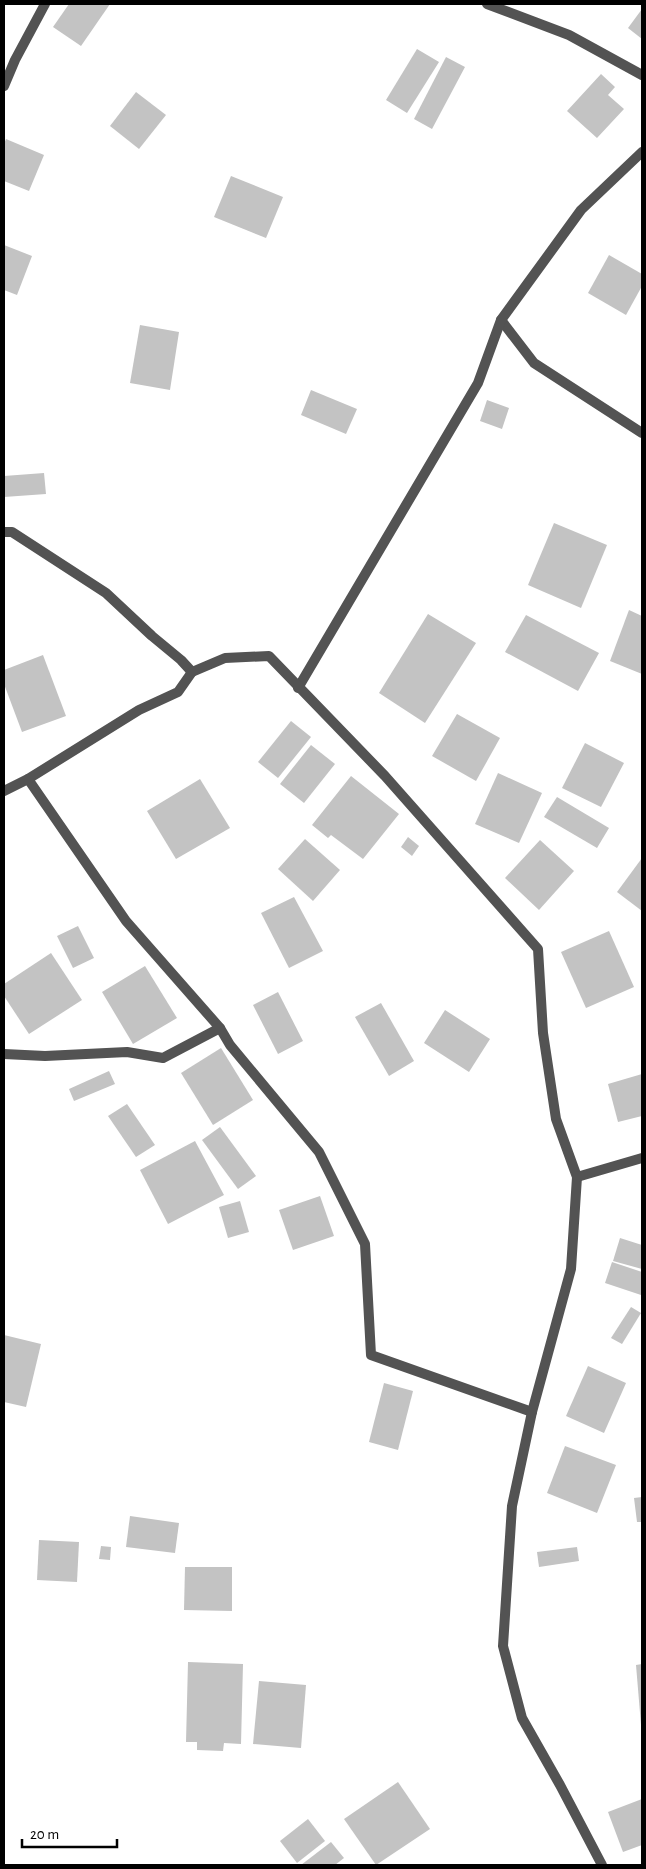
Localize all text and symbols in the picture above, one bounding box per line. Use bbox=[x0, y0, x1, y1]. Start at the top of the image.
scale bar bbox=[22, 1816, 118, 1848]
text: 20 m bbox=[30, 1827, 59, 1842]

